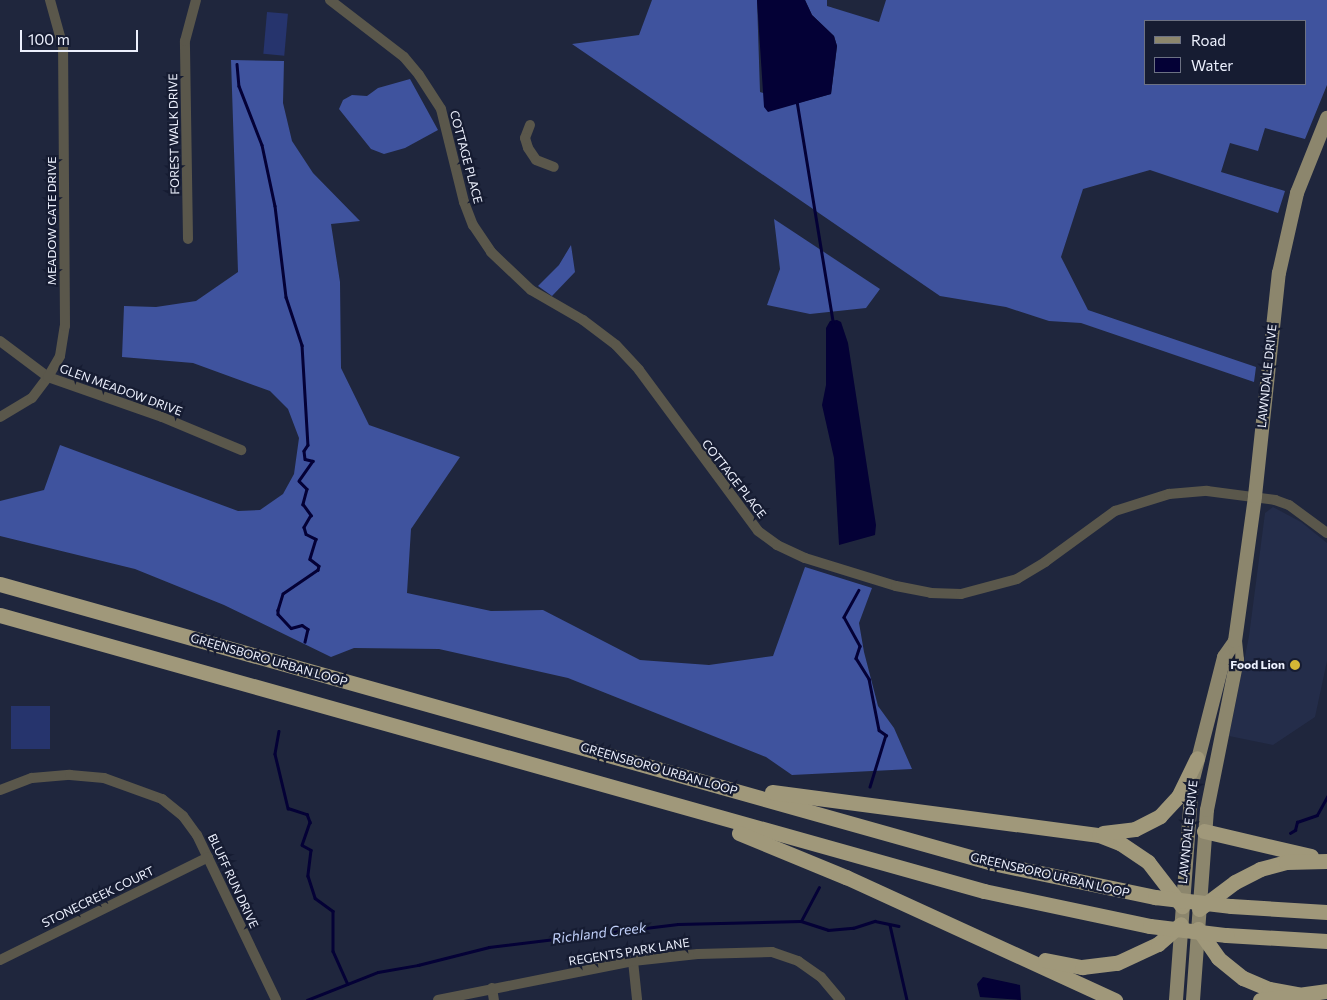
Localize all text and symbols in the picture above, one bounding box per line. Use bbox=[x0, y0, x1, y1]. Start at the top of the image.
scale bar bbox=[22, 20, 140, 52]
legend bbox=[1144, 20, 1307, 85]
text: 100 m bbox=[28, 30, 70, 48]
text: Road bbox=[1191, 31, 1226, 49]
text: Water bbox=[1191, 56, 1233, 74]
street label: FOREST WALK DRIVE bbox=[166, 73, 182, 195]
street label: COTTAGE PLACE bbox=[447, 109, 485, 205]
street label: MEADOW GATE DRIVE bbox=[45, 157, 59, 285]
street label: LAWNDALE DRIVE bbox=[1254, 323, 1280, 429]
street label: GLEN MEADOW DRIVE bbox=[58, 361, 184, 419]
street label: COTTAGE PLACE bbox=[699, 437, 769, 521]
street label: GREENSBORO URBAN LOOP bbox=[189, 631, 349, 689]
place label: Food Lion bbox=[1230, 658, 1285, 672]
marker: Food Lion bbox=[1289, 659, 1301, 671]
street label: GREENSBORO URBAN LOOP bbox=[579, 740, 739, 798]
street label: LAWNDALE DRIVE bbox=[1175, 779, 1201, 885]
street label: BLUFF RUN DRIVE bbox=[205, 831, 261, 931]
street label: GREENSBORO URBAN LOOP bbox=[969, 850, 1131, 900]
street label: STONECREEK COURT bbox=[39, 864, 157, 930]
water label: Richland Creek bbox=[551, 919, 647, 947]
street label: REGENTS PARK LANE bbox=[568, 935, 690, 969]

